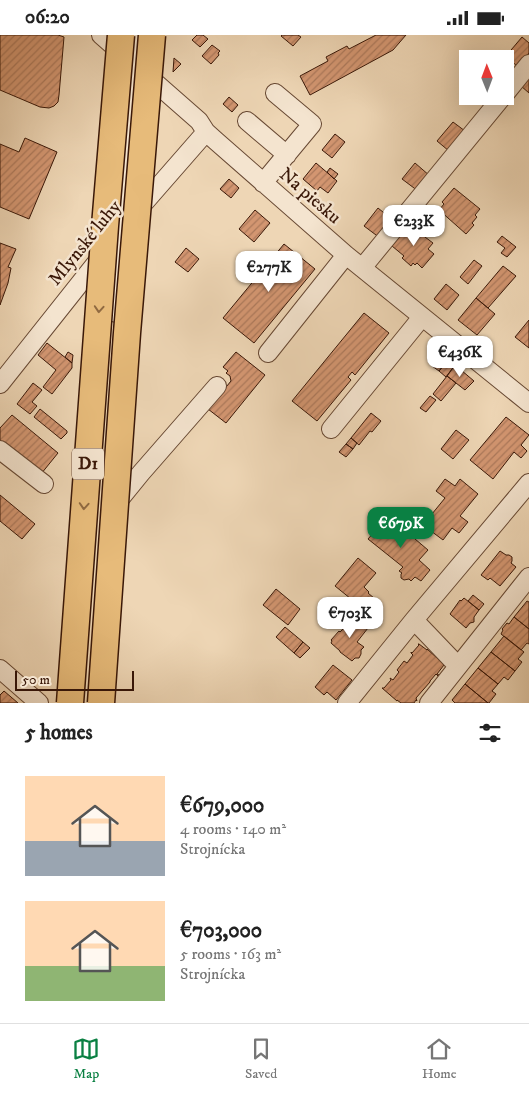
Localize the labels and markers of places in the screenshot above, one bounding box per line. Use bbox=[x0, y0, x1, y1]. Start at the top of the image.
pin: €233K bbox=[379, 205, 449, 247]
pin: €277K bbox=[234, 251, 304, 293]
pin: €436K bbox=[425, 335, 495, 378]
pin: €679K bbox=[366, 507, 436, 549]
pin: €703K bbox=[315, 597, 385, 639]

